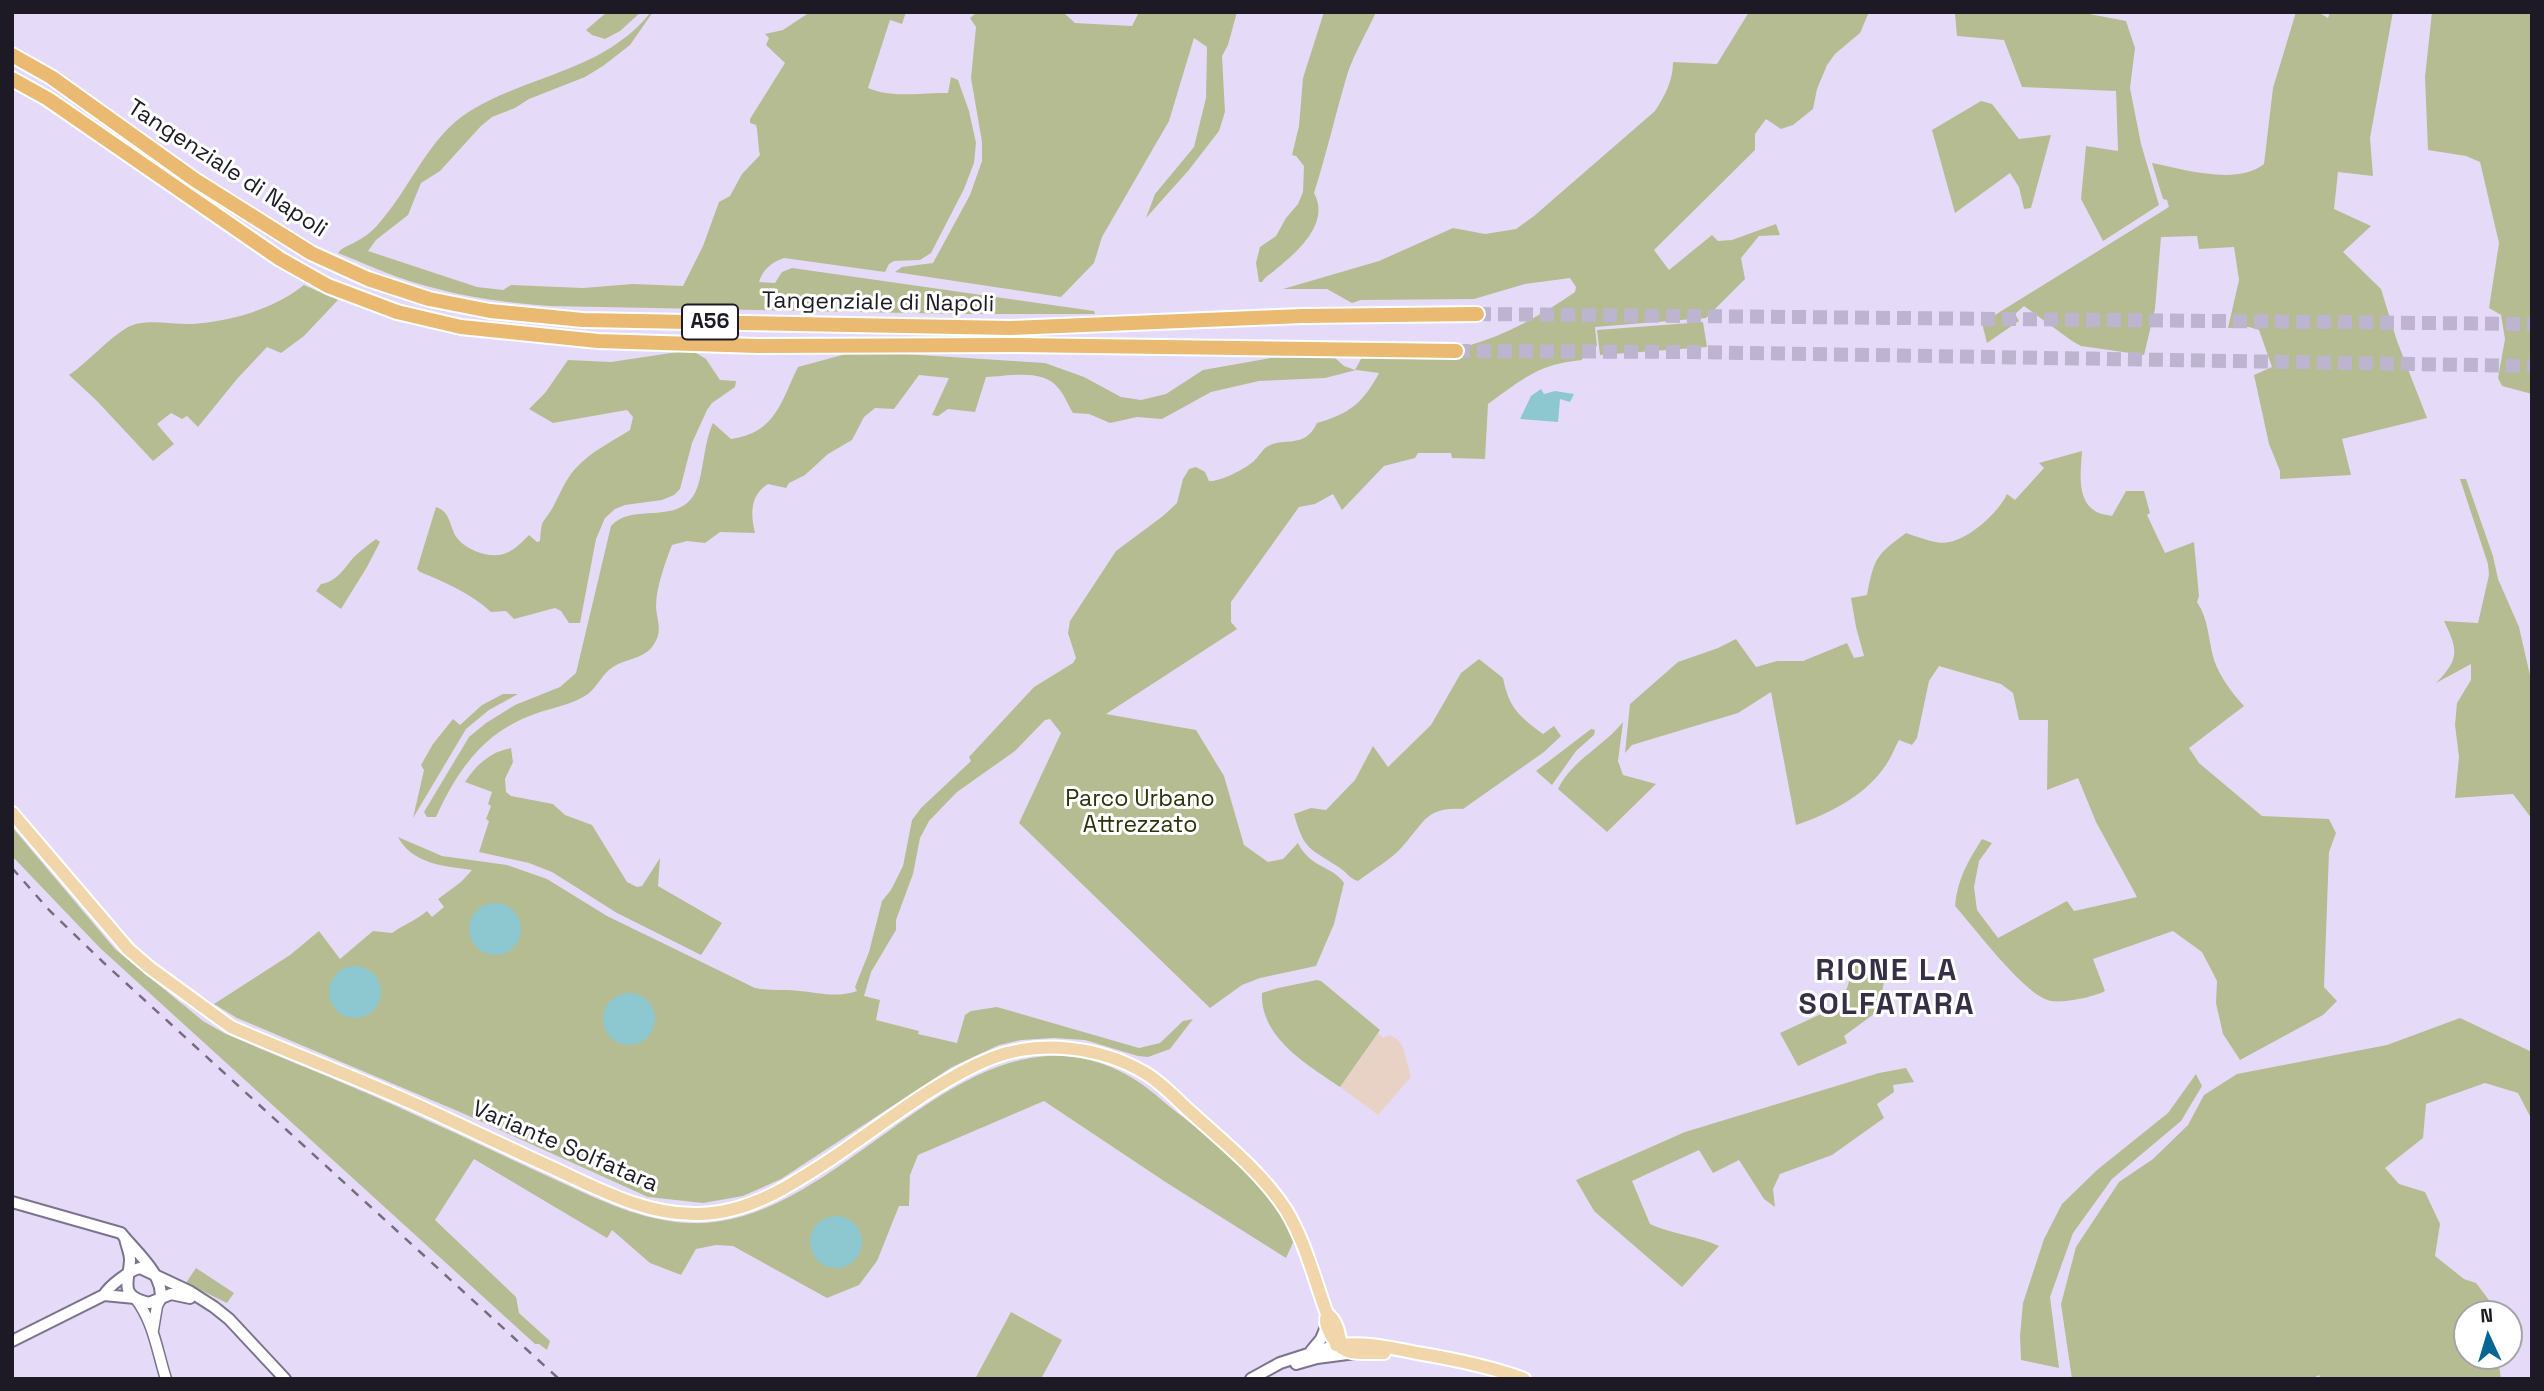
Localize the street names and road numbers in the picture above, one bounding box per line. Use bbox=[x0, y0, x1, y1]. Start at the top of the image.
street label: Tangenziale di Napoli bbox=[122, 94, 332, 244]
street label: Tangenziale di Napoli bbox=[762, 287, 994, 319]
road number: A56 bbox=[682, 304, 738, 340]
street label: Variante Solfatara bbox=[468, 1095, 662, 1199]

